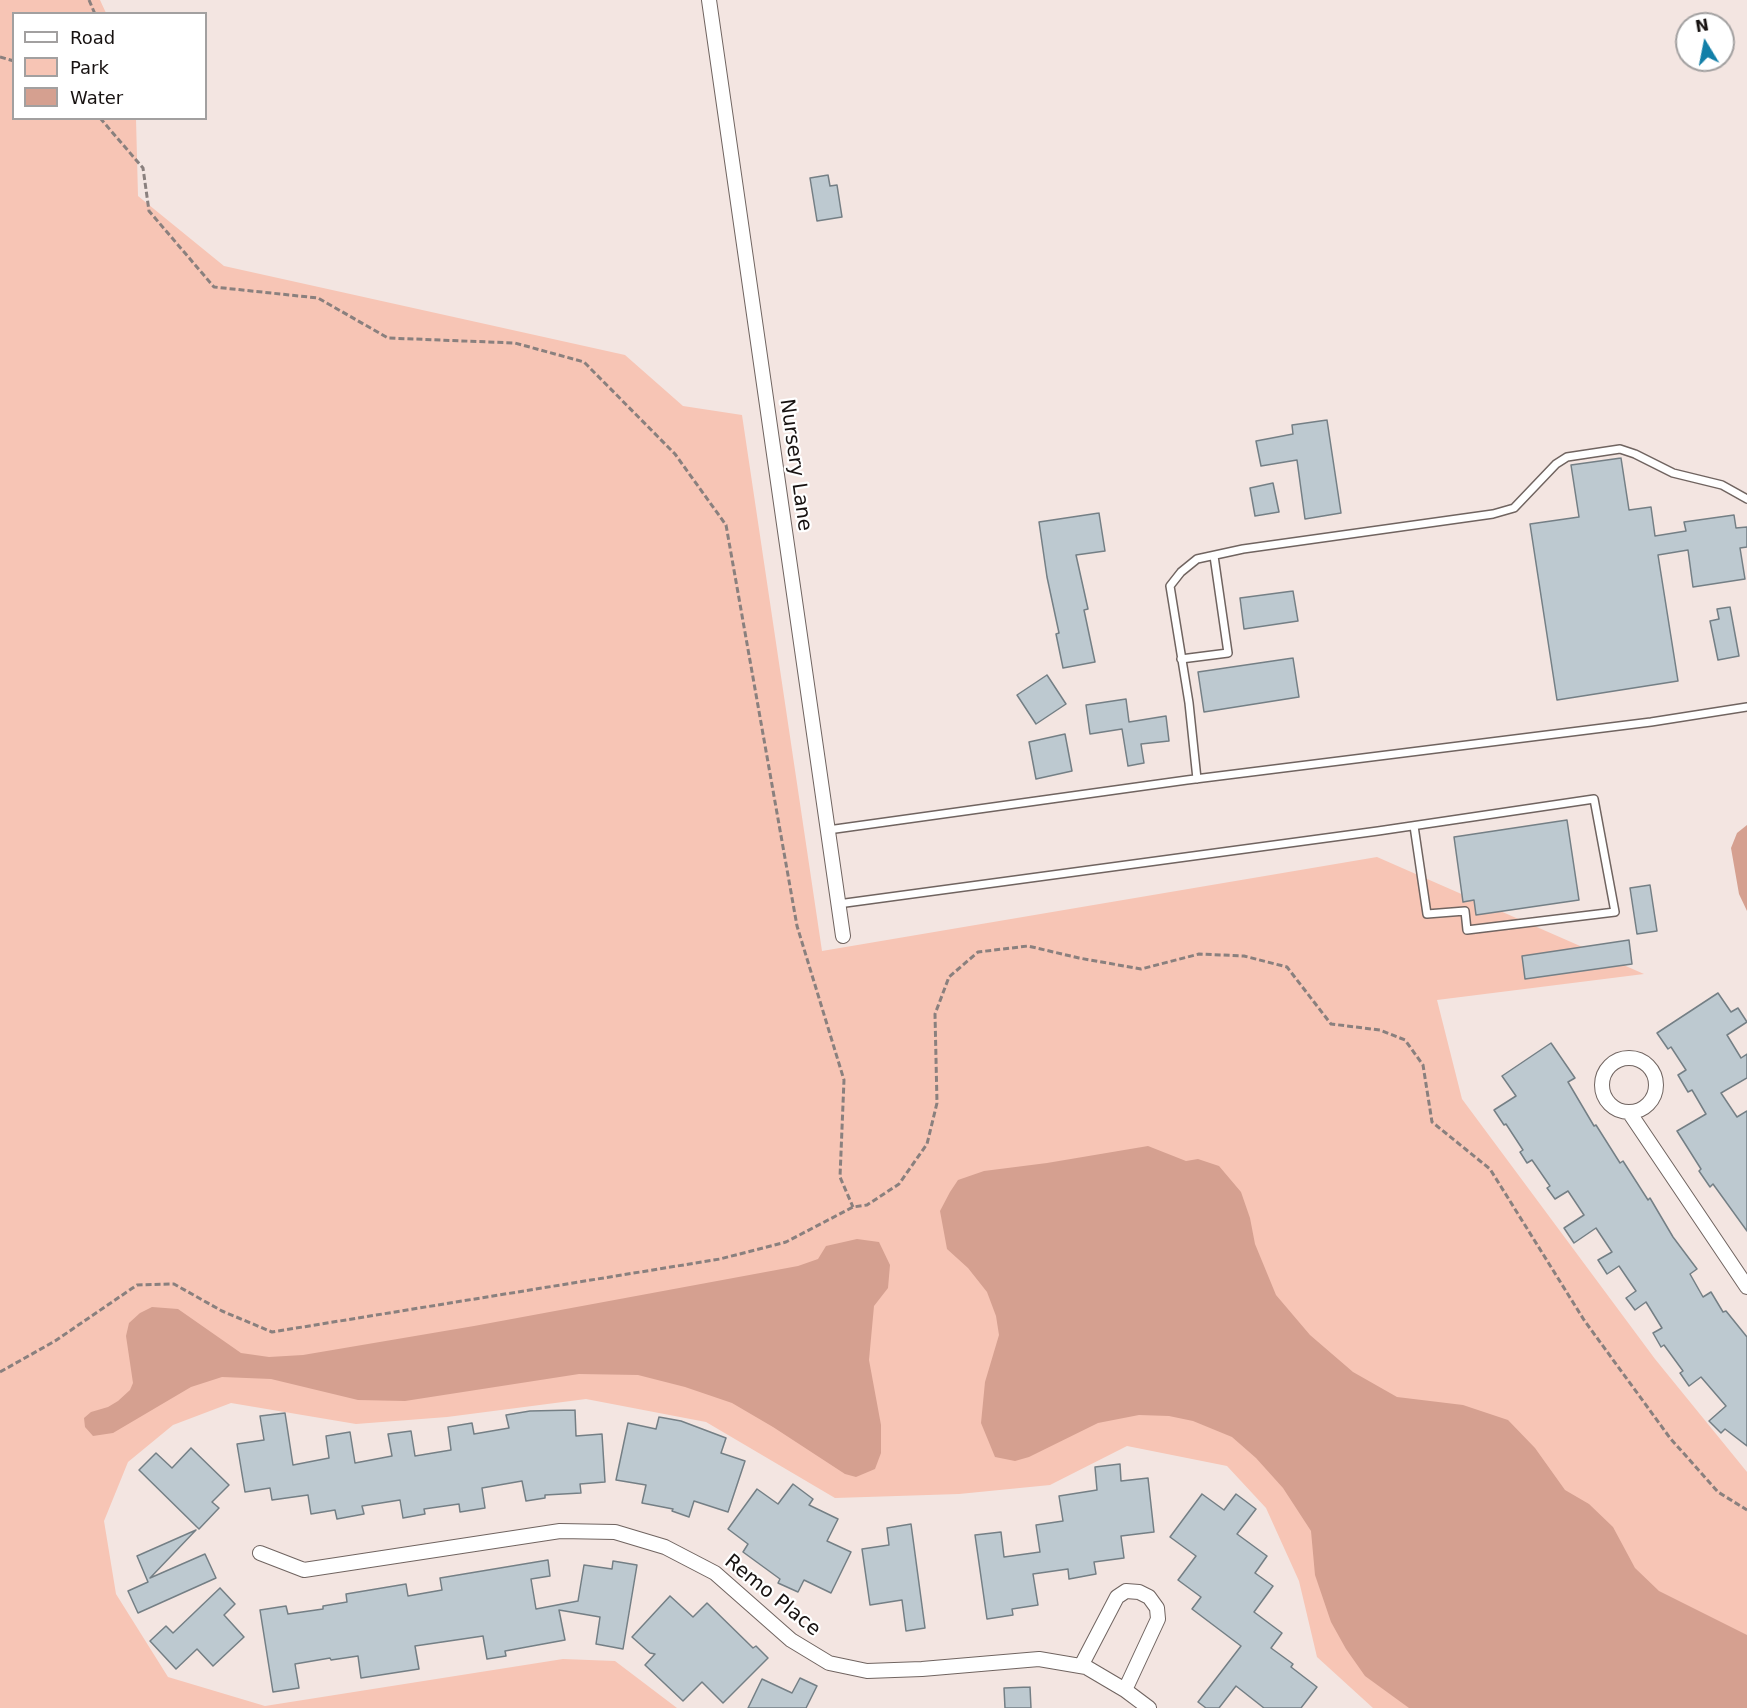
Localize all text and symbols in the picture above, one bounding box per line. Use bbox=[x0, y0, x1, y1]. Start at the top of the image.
legend bbox=[12, 12, 207, 120]
north arrow bbox=[1675, 12, 1735, 72]
text: N bbox=[1694, 15, 1710, 36]
text: Road bbox=[70, 27, 115, 48]
text: Park bbox=[70, 57, 109, 78]
text: Water bbox=[70, 87, 123, 108]
street label: Nursery Lane bbox=[774, 397, 816, 533]
street label: Remo Place bbox=[719, 1550, 825, 1642]

